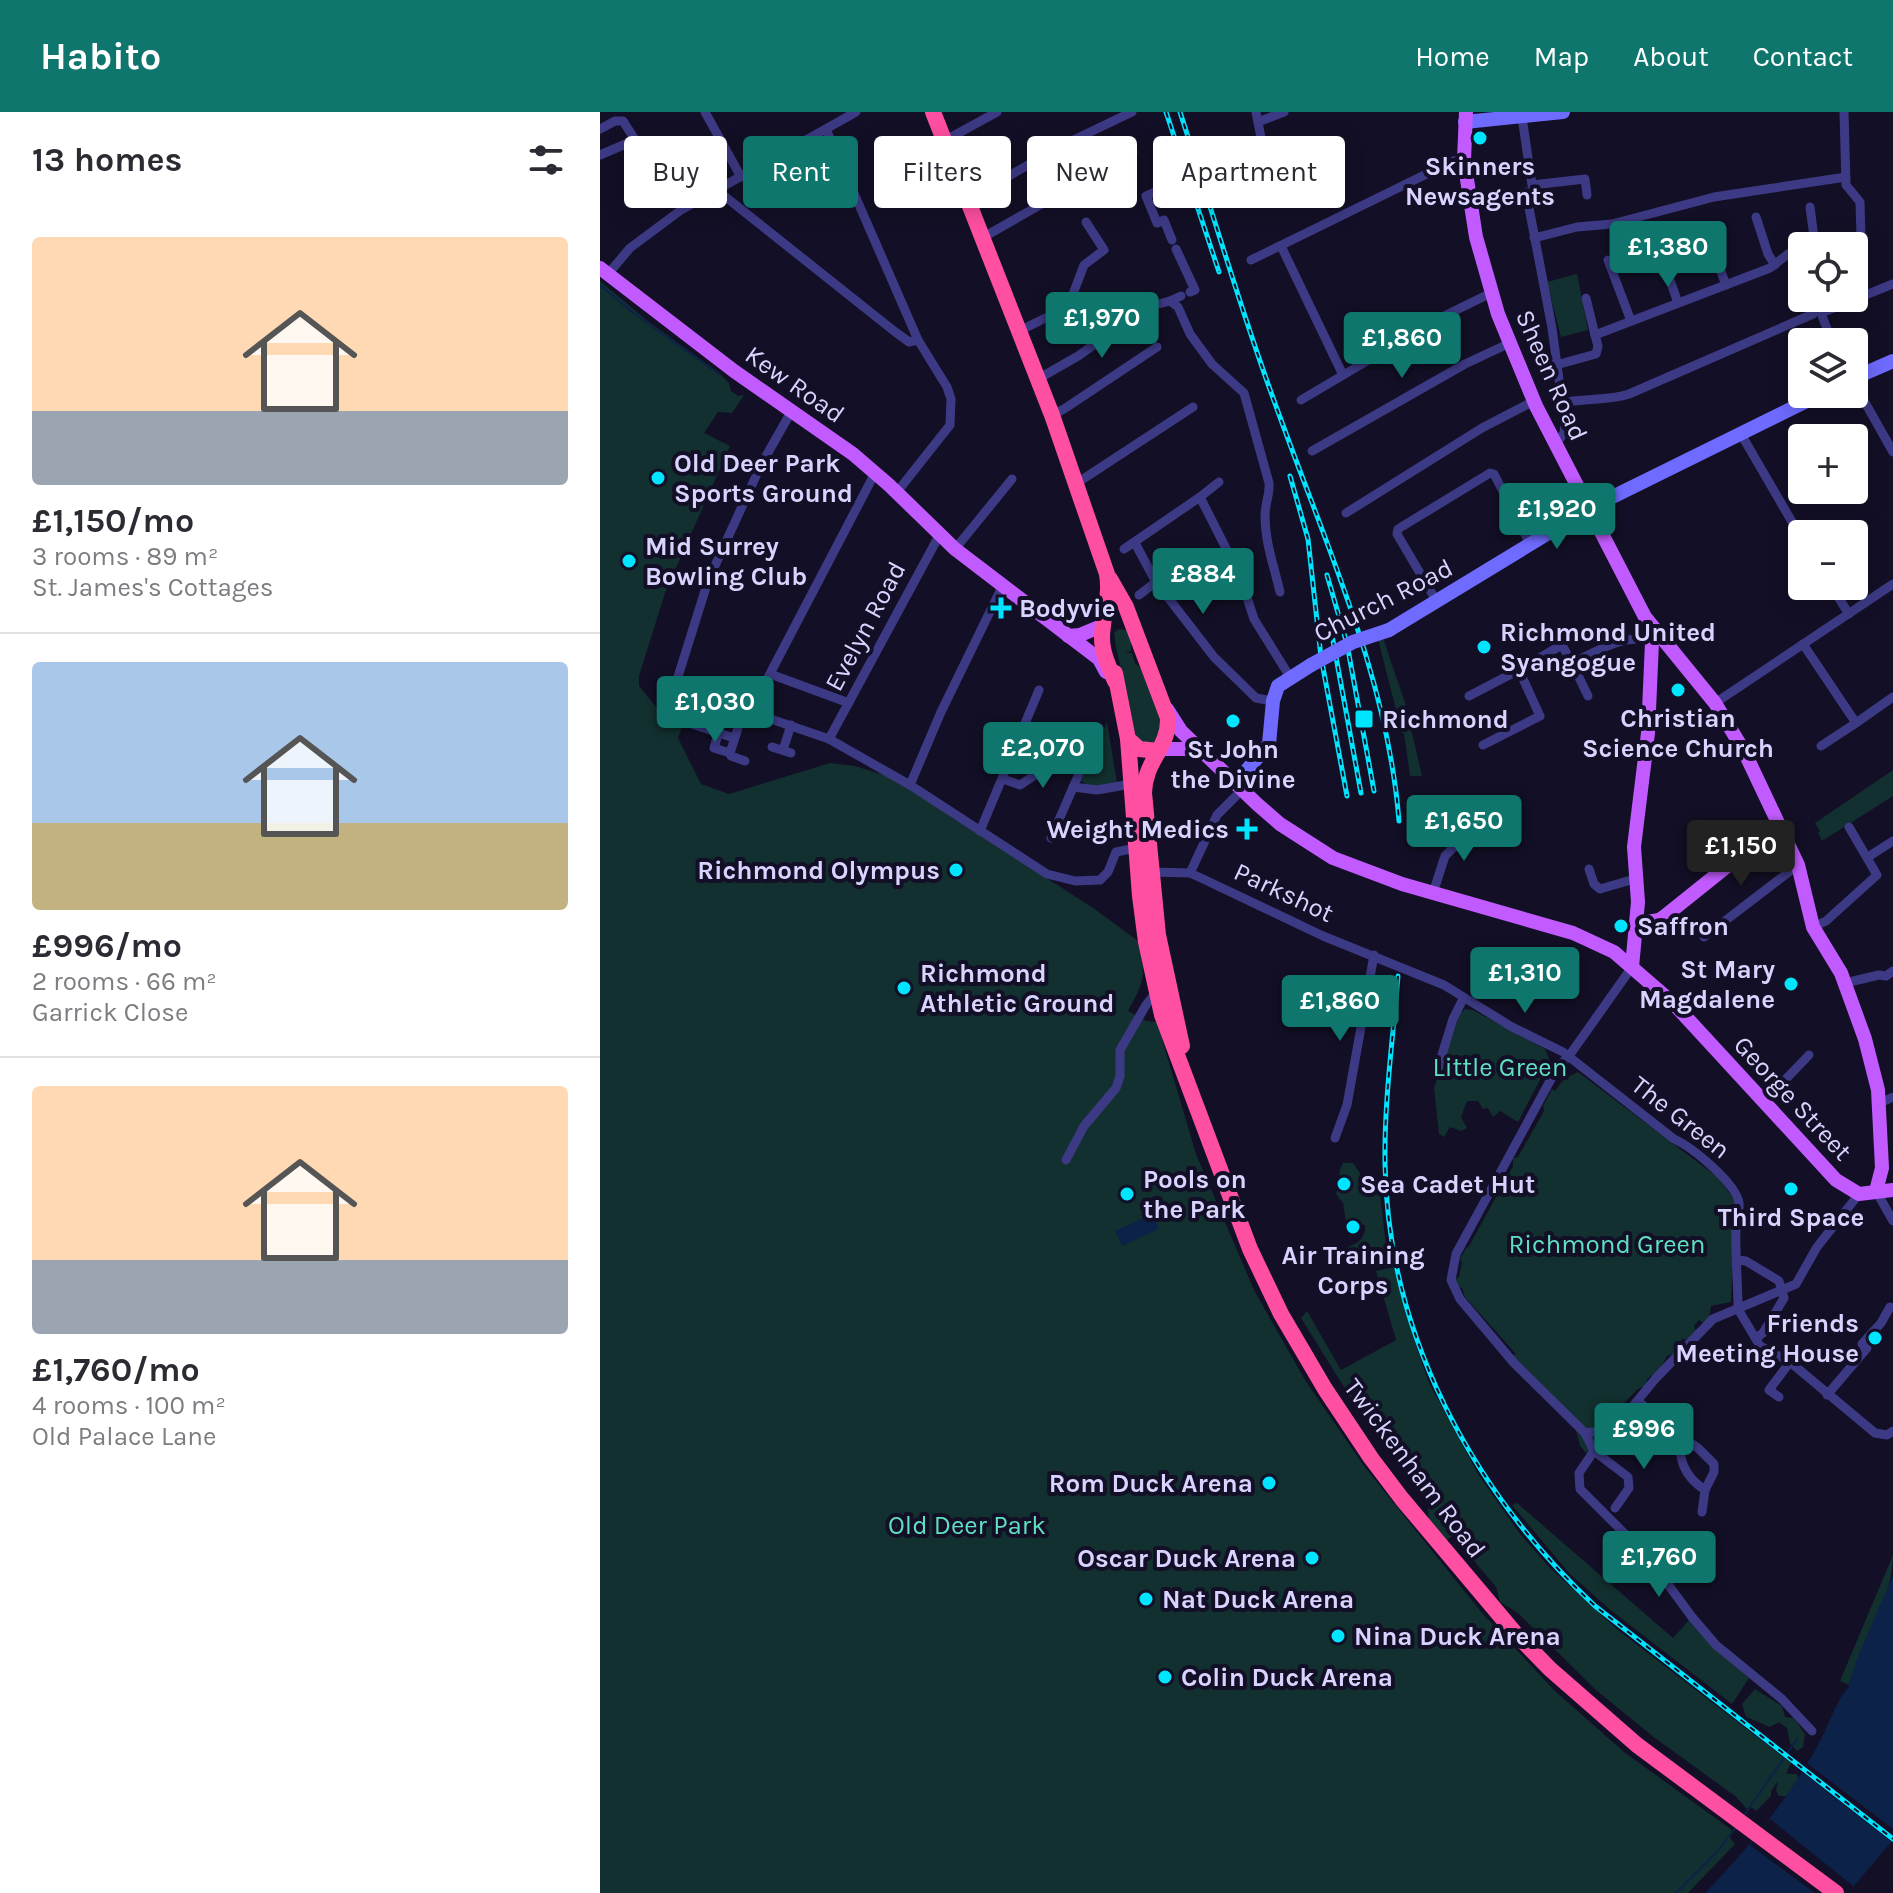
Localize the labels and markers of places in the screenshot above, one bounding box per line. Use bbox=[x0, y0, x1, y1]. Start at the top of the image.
marker: Skinners Newsagents bbox=[1471, 129, 1489, 147]
place label: Skinners Newsagents bbox=[1405, 151, 1555, 212]
pin: £1,380 bbox=[1603, 221, 1733, 289]
pin: £1,970 bbox=[1037, 292, 1167, 360]
pin: £1,860 bbox=[1337, 312, 1467, 380]
place label: Old Deer Park Sports Ground bbox=[674, 448, 853, 509]
marker: Old Deer Park Sports Ground bbox=[649, 469, 667, 487]
pin: £1,920 bbox=[1492, 483, 1622, 551]
place label: Mid Surrey Bowling Club bbox=[645, 531, 807, 592]
pin: £884 bbox=[1156, 548, 1250, 616]
marker: Mid Surrey Bowling Club bbox=[620, 552, 638, 570]
place label: Bodyvie bbox=[1019, 593, 1115, 624]
marker: Bodyvie bbox=[990, 597, 1012, 619]
place label: Richmond United Syangogue bbox=[1500, 617, 1716, 678]
marker: Richmond United Syangogue bbox=[1475, 638, 1493, 656]
pin: £1,030 bbox=[650, 676, 780, 744]
marker: Christian Science Church bbox=[1669, 681, 1687, 699]
place label: Christian Science Church bbox=[1582, 703, 1774, 764]
place label: Richmond bbox=[1382, 704, 1509, 735]
marker: Richmond bbox=[1353, 708, 1375, 730]
marker: St John the Divine bbox=[1224, 712, 1242, 730]
pin: £2,070 bbox=[978, 722, 1108, 790]
place label: St John the Divine bbox=[1170, 734, 1296, 795]
pin: £1,650 bbox=[1399, 795, 1529, 863]
place label: Weight Medics bbox=[1046, 814, 1229, 845]
marker: Weight Medics bbox=[1236, 818, 1258, 840]
pin: £1,150 bbox=[1676, 820, 1806, 888]
place label: Richmond Olympus bbox=[697, 855, 940, 886]
marker: Richmond Olympus bbox=[947, 861, 965, 879]
place label: Saffron bbox=[1637, 911, 1729, 942]
marker: Saffron bbox=[1612, 917, 1630, 935]
pin: £1,310 bbox=[1460, 947, 1590, 1015]
place label: St Mary Magdalene bbox=[1639, 954, 1775, 1015]
place label: Richmond Athletic Ground bbox=[920, 958, 1115, 1019]
pin: £1,860 bbox=[1275, 975, 1405, 1043]
marker: St Mary Magdalene bbox=[1782, 975, 1800, 993]
marker: Richmond Athletic Ground bbox=[895, 979, 913, 997]
place label: Pools on the Park bbox=[1143, 1164, 1247, 1225]
place label: Sea Cadet Hut bbox=[1360, 1169, 1535, 1200]
marker: Sea Cadet Hut bbox=[1335, 1175, 1353, 1193]
marker: Third Space bbox=[1782, 1180, 1800, 1198]
marker: Pools on the Park bbox=[1118, 1185, 1136, 1203]
place label: Third Space bbox=[1718, 1202, 1864, 1233]
marker: Air Training Corps bbox=[1344, 1218, 1362, 1236]
place label: Air Training Corps bbox=[1281, 1240, 1425, 1301]
place label: Friends Meeting House bbox=[1675, 1308, 1859, 1369]
marker: Friends Meeting House bbox=[1866, 1329, 1884, 1347]
pin: £996 bbox=[1597, 1403, 1691, 1471]
place label: Rom Duck Arena bbox=[1049, 1468, 1253, 1499]
marker: Rom Duck Arena bbox=[1260, 1474, 1278, 1492]
pin: £1,760 bbox=[1594, 1531, 1724, 1599]
place label: Oscar Duck Arena bbox=[1077, 1543, 1296, 1574]
marker: Oscar Duck Arena bbox=[1303, 1549, 1321, 1567]
place label: Nat Duck Arena bbox=[1162, 1584, 1354, 1615]
marker: Nat Duck Arena bbox=[1137, 1590, 1155, 1608]
place label: Nina Duck Arena bbox=[1354, 1621, 1561, 1652]
marker: Nina Duck Arena bbox=[1329, 1627, 1347, 1645]
place label: Colin Duck Arena bbox=[1181, 1662, 1393, 1693]
marker: Colin Duck Arena bbox=[1156, 1668, 1174, 1686]

